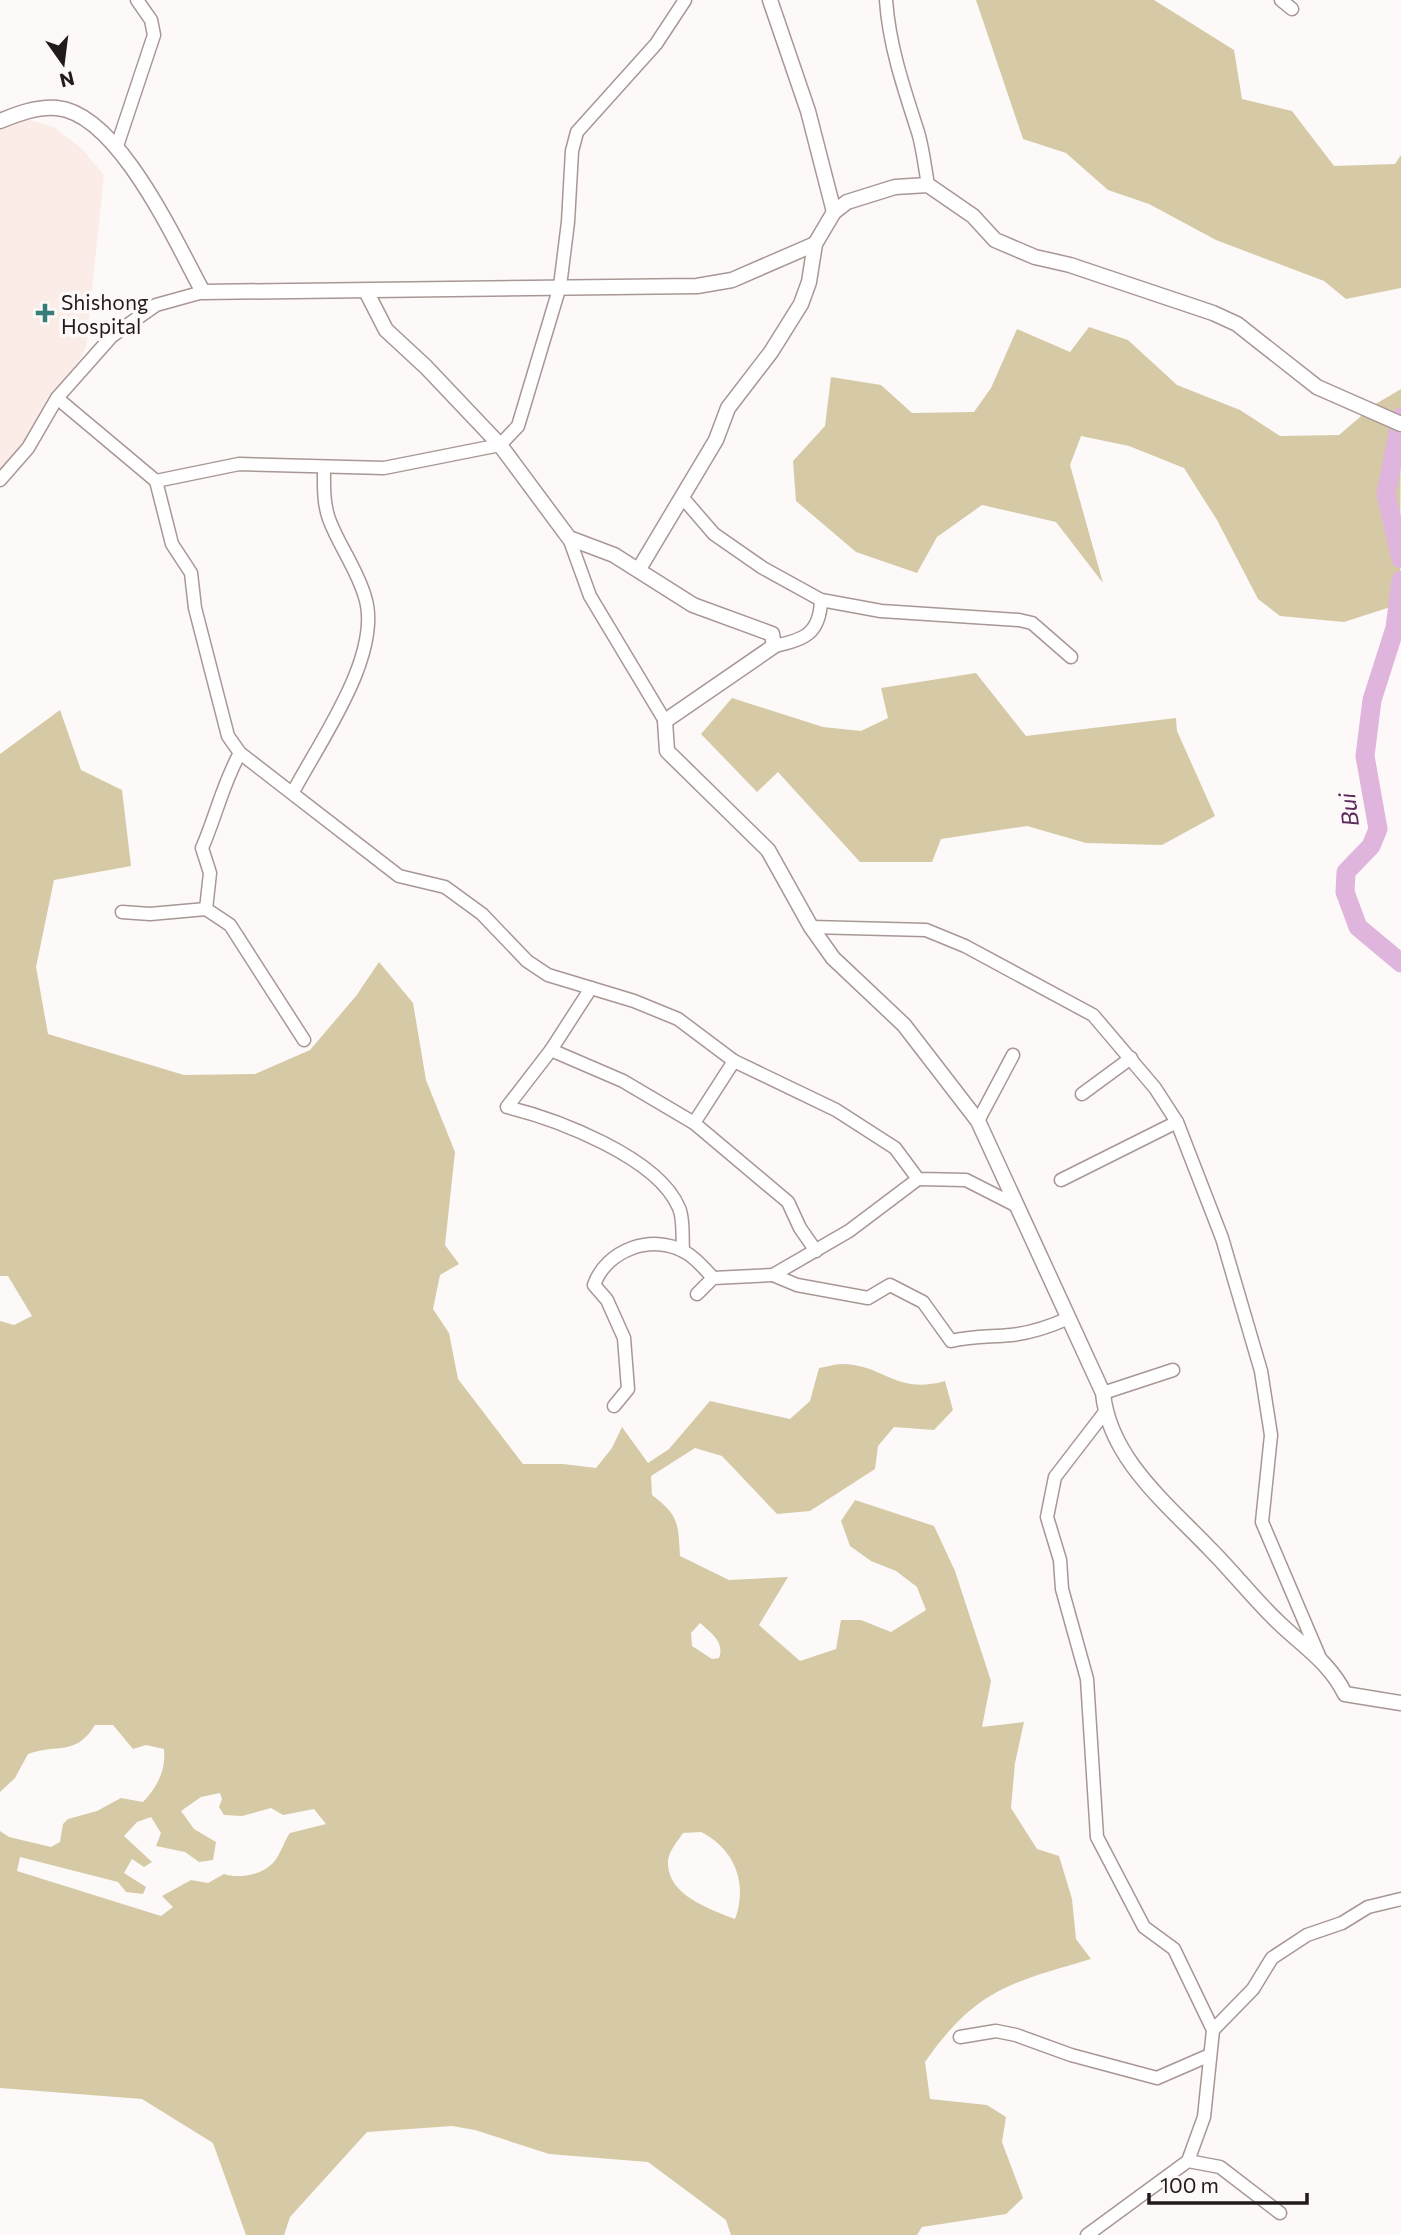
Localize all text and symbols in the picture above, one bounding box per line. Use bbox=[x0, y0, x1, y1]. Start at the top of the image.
north arrow bbox=[28, 28, 98, 98]
text: N bbox=[58, 67, 77, 93]
place label: Shishong Hospital bbox=[61, 289, 148, 338]
marker: Shishong Hospital bbox=[35, 303, 55, 323]
water label: Bui bbox=[1332, 791, 1364, 828]
scale bar bbox=[1149, 2162, 1306, 2206]
text: 100 m bbox=[1160, 2172, 1219, 2197]

